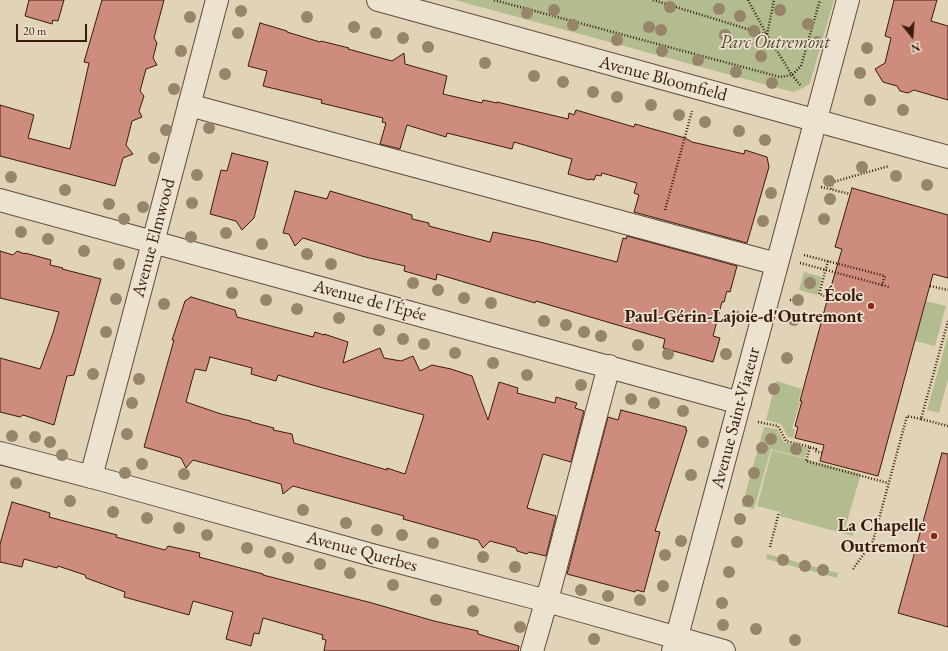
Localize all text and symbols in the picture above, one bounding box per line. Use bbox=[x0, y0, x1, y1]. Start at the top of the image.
scale bar bbox=[18, 16, 89, 42]
north arrow bbox=[892, 16, 932, 56]
text: 20 m bbox=[23, 23, 46, 39]
park label: Parc Outremont bbox=[720, 32, 830, 54]
text: N bbox=[909, 39, 922, 55]
street label: Avenue Bloomfield bbox=[597, 52, 729, 106]
street label: Avenue Elmwood bbox=[128, 176, 180, 300]
street label: Avenue de l'Épée bbox=[311, 276, 429, 326]
place label: École Paul-Gérin-Lajoie-d'Outremont bbox=[625, 285, 863, 328]
marker: École Paul-Gérin-Lajoie-d'Outremont bbox=[866, 301, 876, 311]
street label: Avenue Saint-Viateur bbox=[707, 345, 765, 491]
place label: La Chapelle Outremont bbox=[838, 515, 926, 558]
street label: Avenue Querbes bbox=[304, 527, 420, 577]
marker: La Chapelle Outremont bbox=[929, 531, 939, 541]

